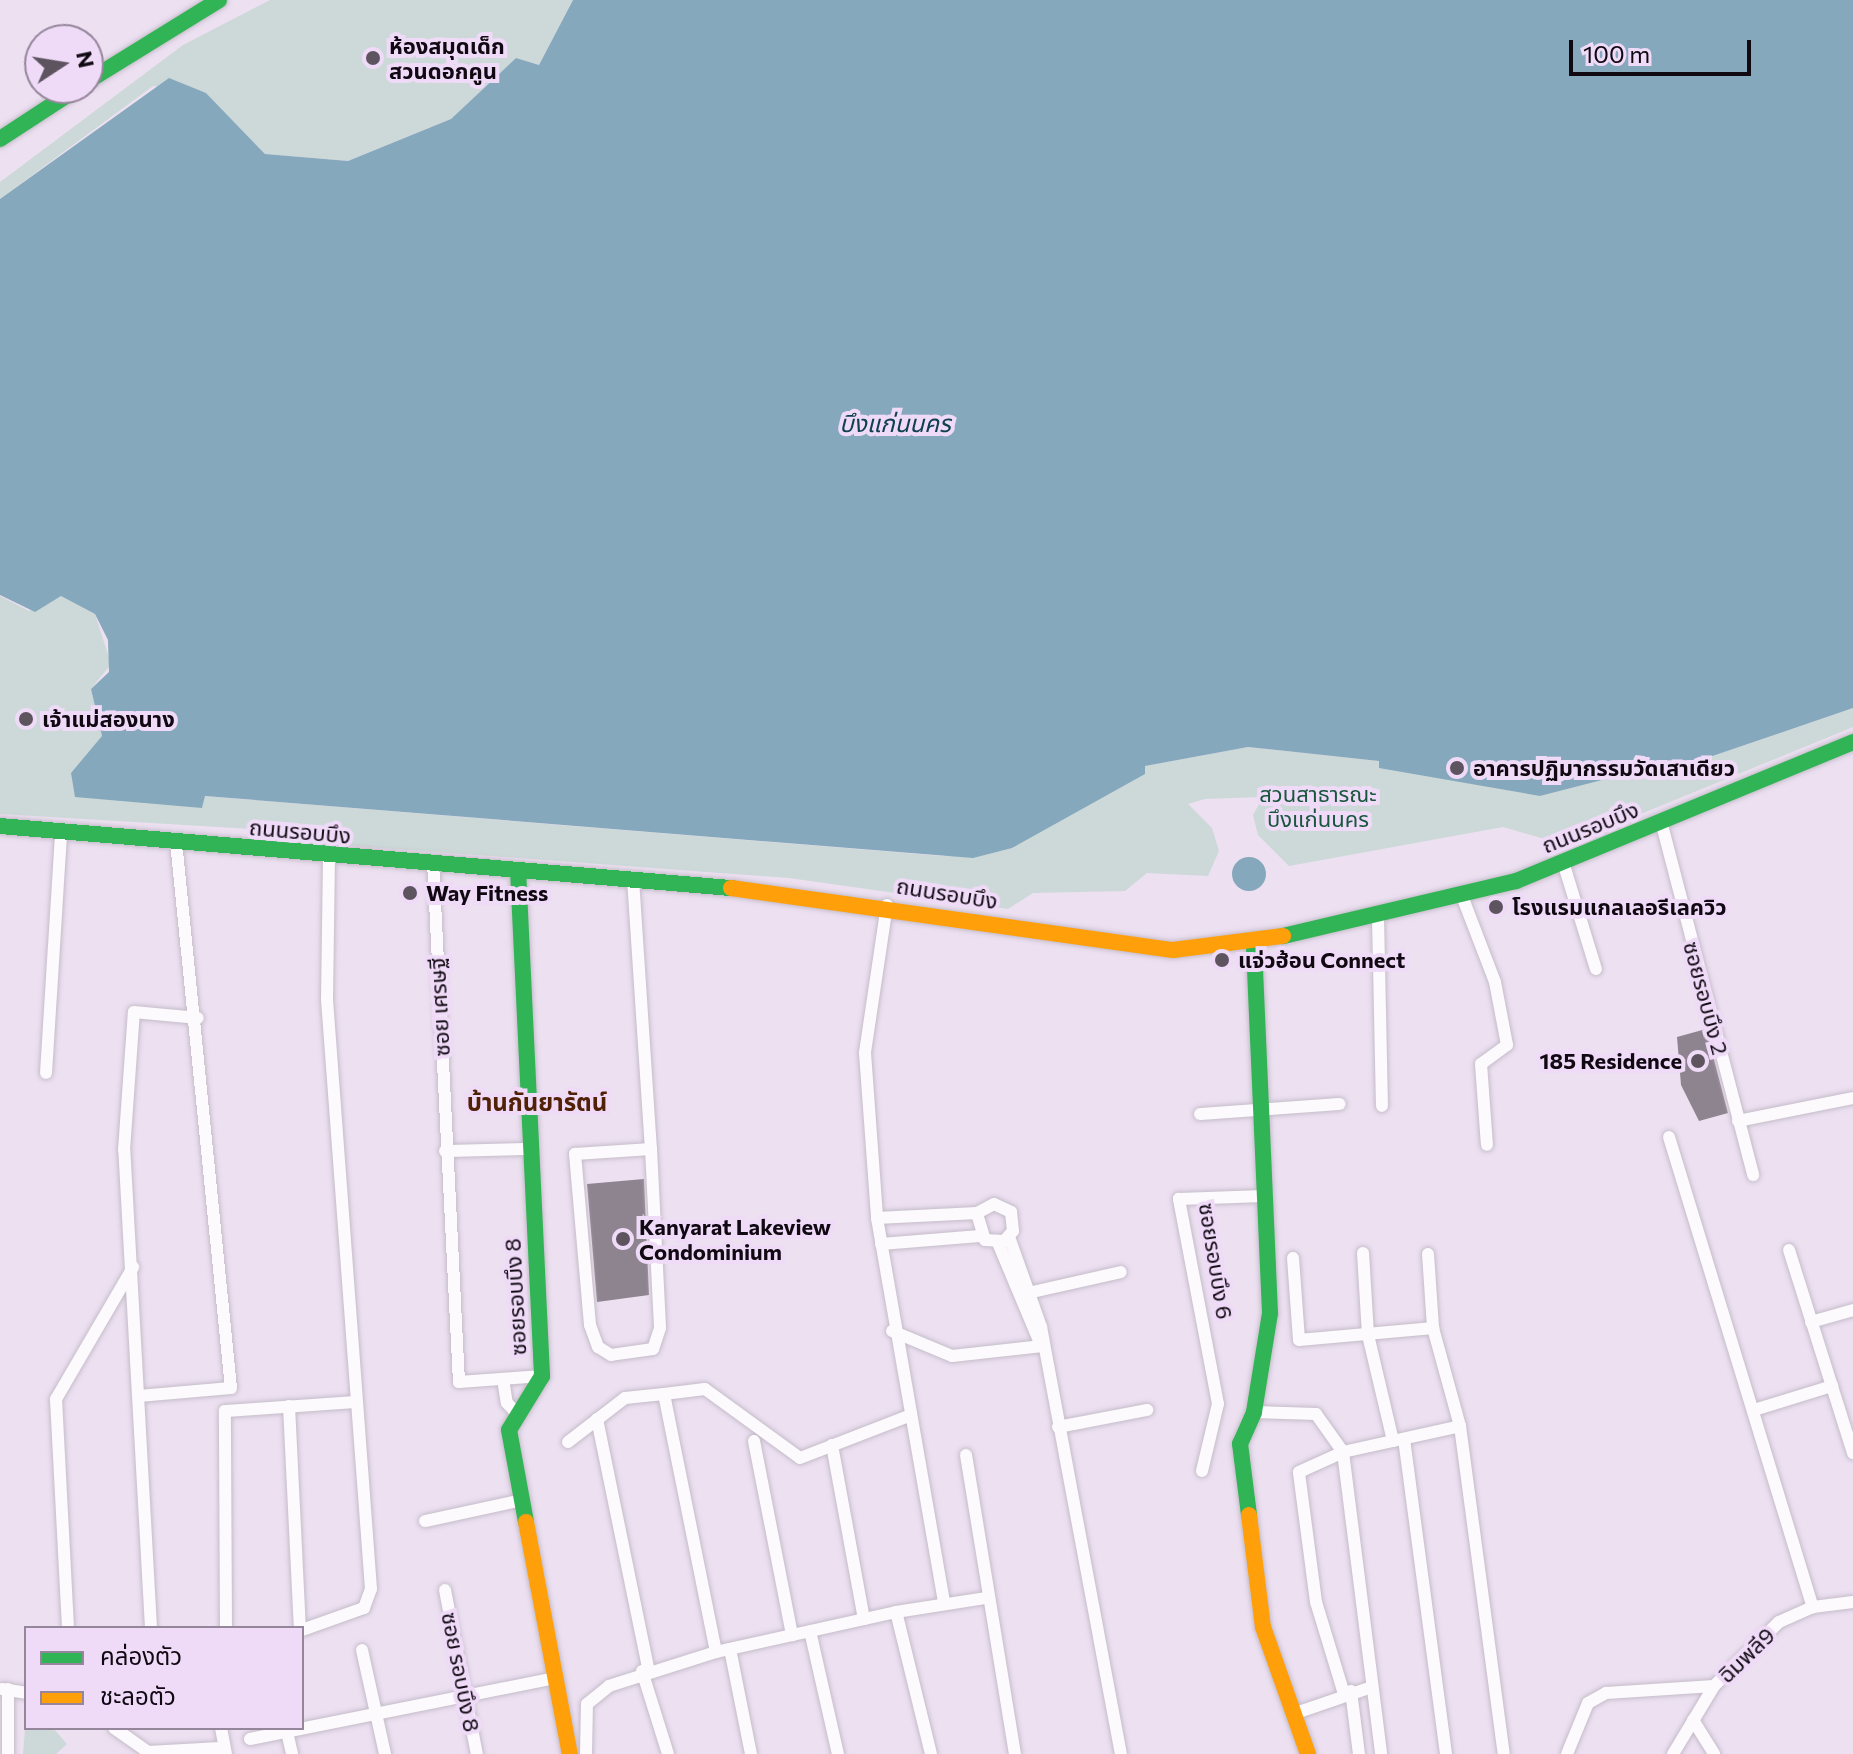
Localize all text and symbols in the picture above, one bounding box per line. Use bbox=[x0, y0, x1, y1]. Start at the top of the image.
north arrow bbox=[24, 24, 104, 104]
scale bar bbox=[1573, 24, 1755, 74]
place label: ห้องสมุดเด็ก สวนดอกคูน bbox=[389, 32, 505, 84]
text: 100 m bbox=[1583, 39, 1650, 68]
text: N bbox=[71, 48, 101, 70]
marker: ห้องสมุดเด็ก สวนดอกคูน bbox=[364, 49, 382, 67]
water label: บึงแก่นนคร bbox=[839, 409, 951, 437]
place label: เจ้าแม่สองนาง bbox=[42, 706, 175, 732]
marker: เจ้าแม่สองนาง bbox=[17, 710, 35, 728]
place label: อาคารปฏิมากรรมวัดเสาเดียว bbox=[1473, 755, 1735, 781]
marker: อาคารปฏิมากรรมวัดเสาเดียว bbox=[1448, 759, 1466, 777]
park label: สวนสาธารณะ บึงแก่นนคร bbox=[1259, 780, 1377, 832]
street label: ถนนรอบบึง bbox=[1538, 796, 1642, 858]
street label: ถนนรอบบึง bbox=[248, 813, 352, 849]
street label: ถนนรอบบึง bbox=[895, 872, 999, 914]
place label: Way Fitness bbox=[426, 880, 548, 906]
marker: Way Fitness bbox=[401, 884, 419, 902]
place label: โรงแรมแกลเลอรีเลควิว bbox=[1512, 894, 1727, 920]
marker: โรงแรมแกลเลอรีเลควิว bbox=[1487, 898, 1505, 916]
street label: ซอยรอบบึง 2 bbox=[1678, 939, 1734, 1057]
place label: แจ่วฮ้อน Connect bbox=[1238, 947, 1405, 973]
marker: แจ่วฮ้อน Connect bbox=[1213, 951, 1231, 969]
street label: ซอย เศรษฐี bbox=[423, 957, 455, 1057]
place label: 185 Residence bbox=[1540, 1048, 1682, 1074]
marker: 185 Residence bbox=[1689, 1052, 1707, 1070]
district label: บ้านกันยารัตน์ bbox=[467, 1088, 607, 1116]
street label: ซอยรอบบึง 6 bbox=[1194, 1201, 1238, 1321]
place label: Kanyarat Lakeview Condominium bbox=[639, 1213, 831, 1264]
marker: Kanyarat Lakeview Condominium bbox=[614, 1230, 632, 1248]
street label: ซอยรอบบึง 8 bbox=[499, 1238, 531, 1356]
street label: ซอย รอบบึง 8 bbox=[436, 1610, 486, 1734]
street label: ฉิมพลี9 bbox=[1712, 1622, 1780, 1688]
legend bbox=[24, 1626, 304, 1730]
text: คล่องตัว bbox=[100, 1641, 182, 1670]
text: ชะลอตัว bbox=[100, 1681, 176, 1710]

